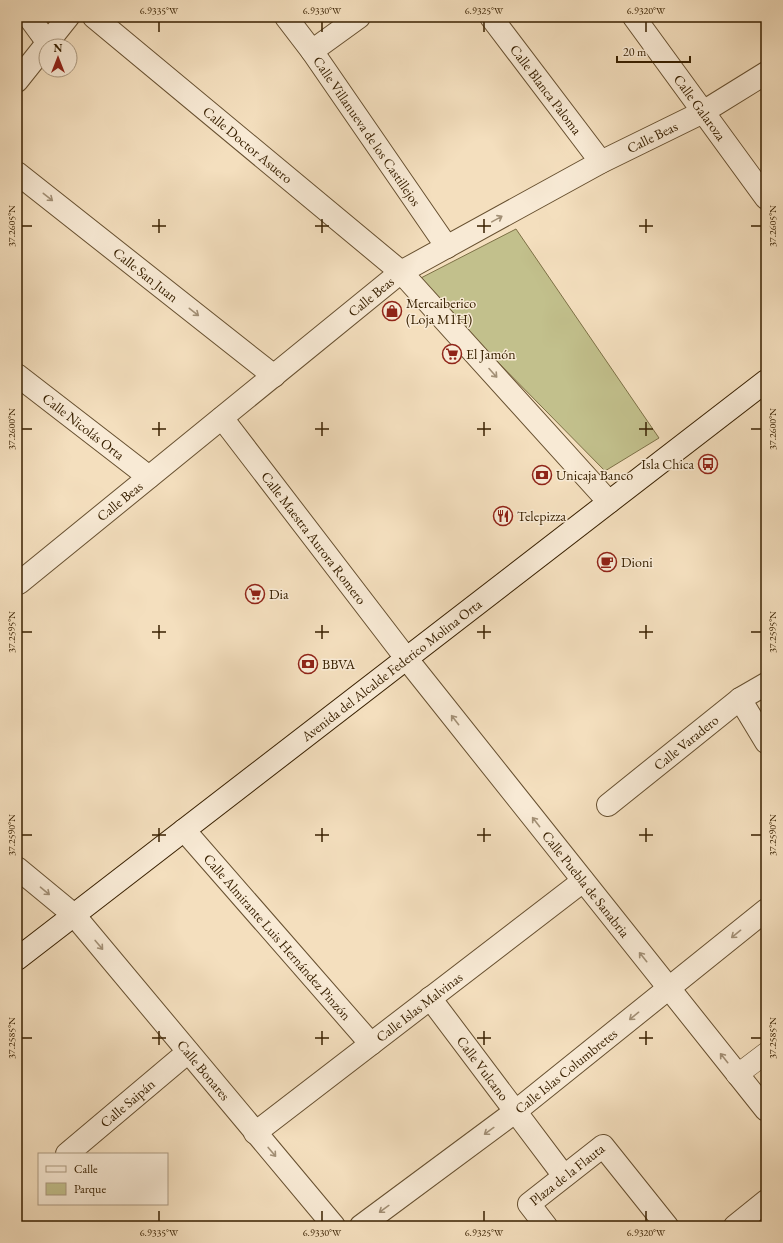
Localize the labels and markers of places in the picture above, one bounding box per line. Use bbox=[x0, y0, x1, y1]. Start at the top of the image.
place label: Mercaiberico (Loja M1H) bbox=[406, 294, 476, 328]
shop icon: Mercaiberico (Loja M1H) bbox=[381, 300, 403, 322]
supermarket icon: El Jamón bbox=[441, 343, 463, 365]
place label: El Jamón bbox=[466, 345, 516, 363]
bus stop icon: Isla Chica bbox=[697, 453, 719, 475]
place label: Isla Chica bbox=[641, 455, 694, 473]
bank icon: Unicaja Banco bbox=[531, 464, 553, 486]
place label: Unicaja Banco bbox=[556, 466, 633, 484]
restaurant icon: Telepizza bbox=[492, 505, 514, 527]
place label: Telepizza bbox=[517, 507, 566, 525]
cafe icon: Dioni bbox=[596, 551, 618, 573]
place label: Dioni bbox=[621, 553, 653, 571]
supermarket icon: Dia bbox=[244, 583, 266, 605]
place label: Dia bbox=[269, 585, 289, 603]
bank icon: BBVA bbox=[297, 653, 319, 675]
place label: BBVA bbox=[322, 655, 356, 673]

